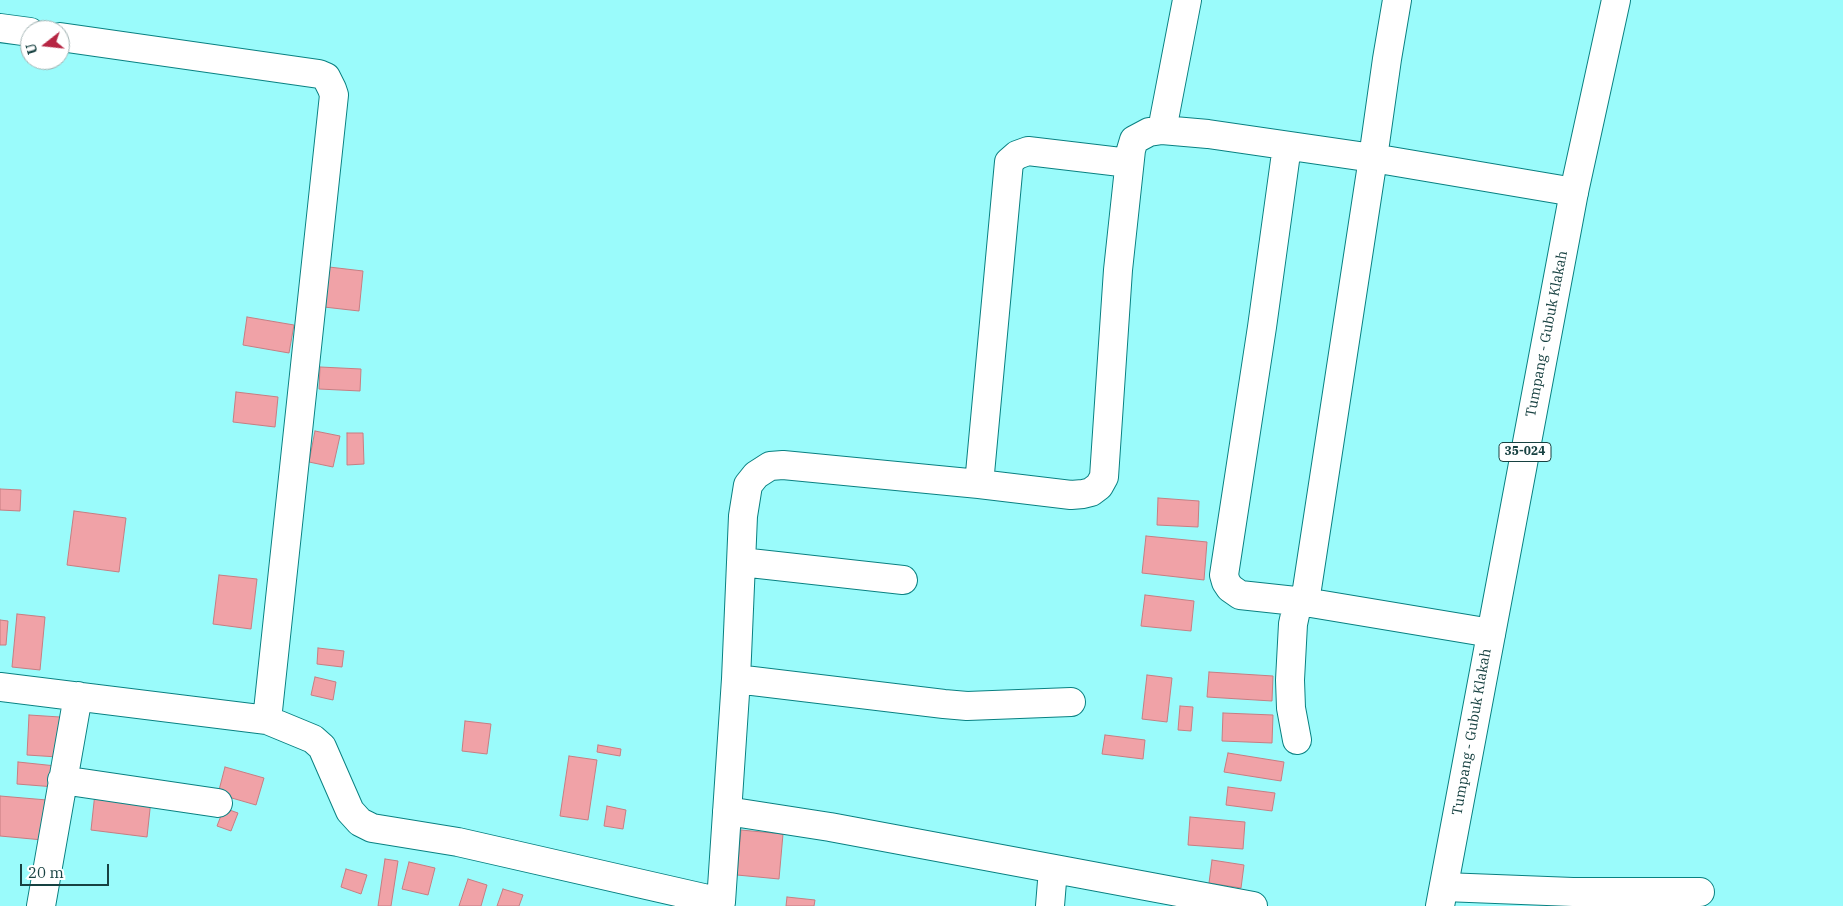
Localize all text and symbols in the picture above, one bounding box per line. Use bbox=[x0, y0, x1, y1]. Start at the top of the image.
north arrow bbox=[20, 20, 70, 70]
text: U bbox=[21, 41, 42, 57]
street label: Tumpang - Gubuk Klakah bbox=[1523, 249, 1571, 419]
road number: 35-024 bbox=[1499, 442, 1551, 462]
street label: Tumpang - Gubuk Klakah bbox=[1449, 647, 1495, 817]
scale bar bbox=[22, 854, 111, 886]
text: 20 m bbox=[28, 863, 64, 882]

